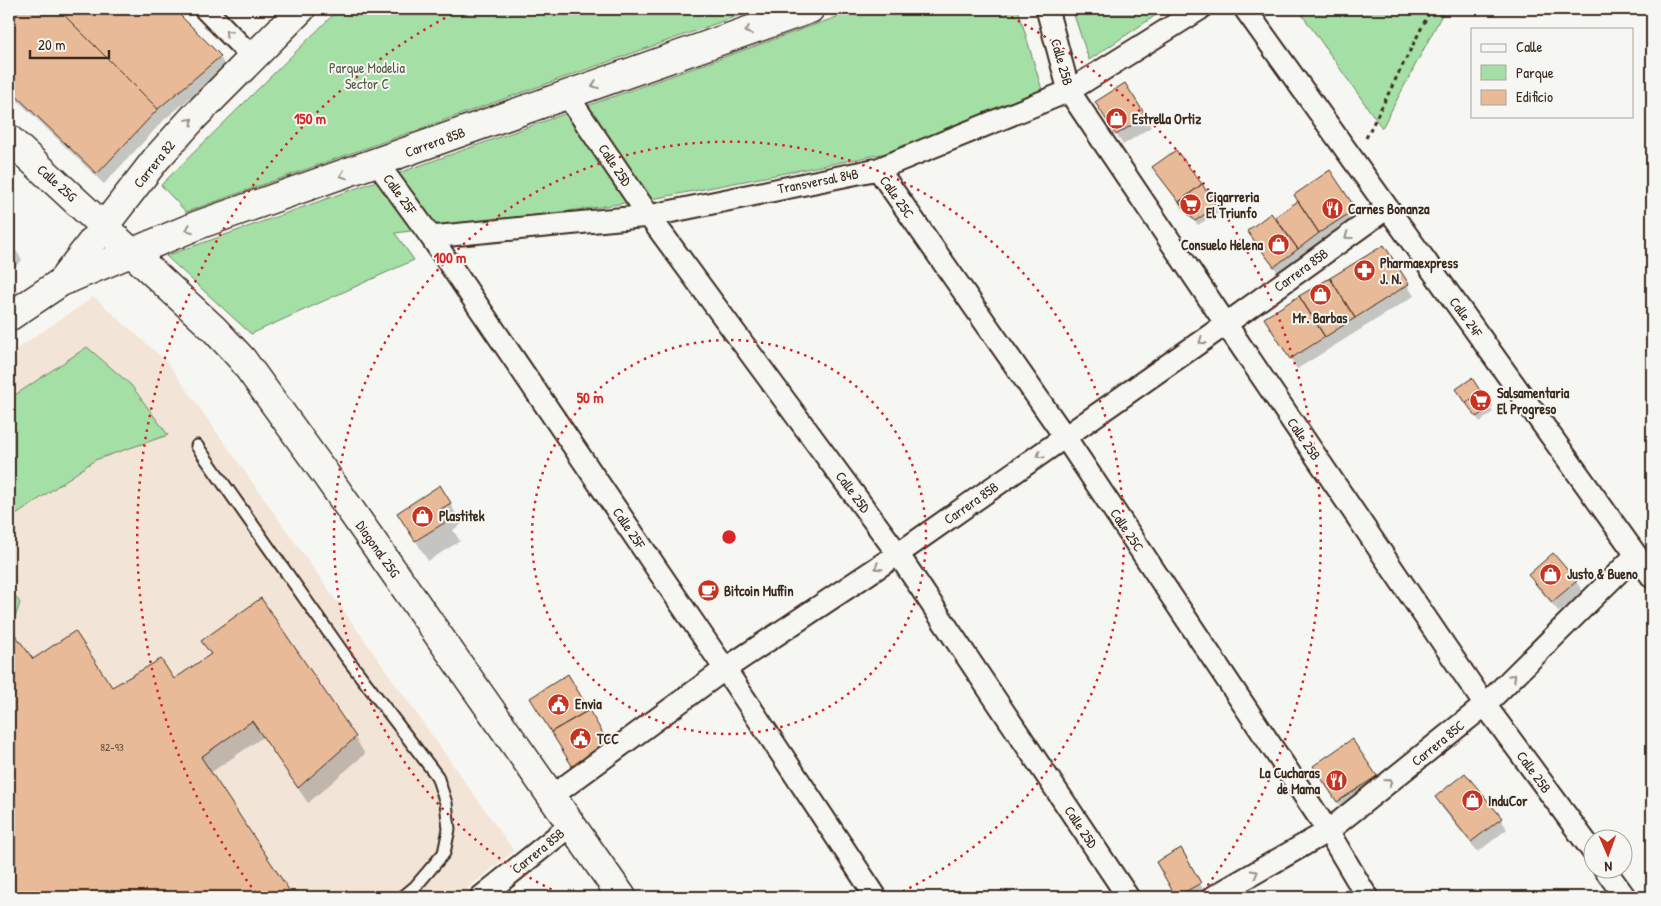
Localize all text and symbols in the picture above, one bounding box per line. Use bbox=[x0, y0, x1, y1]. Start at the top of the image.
one-way arrow bbox=[744, 25, 753, 35]
scale bar bbox=[30, 28, 109, 60]
legend bbox=[1471, 28, 1634, 118]
one-way arrow bbox=[225, 30, 234, 39]
text: 20 m bbox=[38, 34, 65, 55]
street label: Calle 25B bbox=[1047, 36, 1078, 87]
text: Calle bbox=[1516, 36, 1543, 57]
park label: Parque Modelia Sector C bbox=[329, 58, 405, 93]
text: Parque bbox=[1516, 62, 1554, 83]
one-way arrow bbox=[591, 79, 599, 89]
text: Edificio bbox=[1516, 86, 1553, 107]
shop icon: Estrella Ortiz bbox=[1104, 107, 1128, 131]
text: 150 m bbox=[294, 108, 326, 129]
place label: Estrella Ortiz bbox=[1132, 109, 1201, 128]
one-way arrow bbox=[185, 117, 194, 126]
street label: Carrera 85B bbox=[402, 122, 468, 161]
street label: Carrera 82 bbox=[129, 136, 179, 192]
street label: Calle 25D bbox=[594, 140, 637, 190]
street label: Calle 25G bbox=[33, 160, 81, 206]
street label: Transversal 84B bbox=[776, 163, 860, 198]
one-way arrow bbox=[339, 169, 347, 179]
street label: Calle 25F bbox=[379, 170, 422, 218]
street label: Calle 25C bbox=[876, 172, 919, 222]
place label: Cigarreria El Triunfo bbox=[1206, 187, 1259, 222]
supermarket icon: Cigarreria El Triunfo bbox=[1178, 193, 1202, 217]
restaurant icon: Carnes Bonanza bbox=[1320, 197, 1344, 221]
place label: Carnes Bonanza bbox=[1348, 199, 1430, 218]
one-way arrow bbox=[185, 223, 194, 233]
one-way arrow bbox=[1344, 230, 1354, 239]
shop icon: Consuelo Helena bbox=[1267, 233, 1291, 257]
place label: Consuelo Helena bbox=[1181, 235, 1264, 254]
street label: Carrera 85B bbox=[1270, 243, 1332, 296]
text: 100 m bbox=[434, 247, 466, 268]
place label: Pharmaexpress J. N. bbox=[1380, 253, 1459, 288]
pharmacy icon: Pharmaexpress J. N. bbox=[1352, 259, 1376, 283]
shop icon: Mr. Barbas bbox=[1308, 283, 1332, 307]
street label: Calle 24F bbox=[1445, 293, 1488, 341]
place label: Mr. Barbas bbox=[1293, 308, 1348, 327]
one-way arrow bbox=[1198, 335, 1207, 344]
place label: Salsamentaria El Progreso bbox=[1497, 383, 1570, 420]
text: 50 m bbox=[577, 387, 603, 408]
supermarket icon: Salsamentaria El Progreso bbox=[1469, 389, 1493, 413]
street label: Calle 25B bbox=[1283, 414, 1326, 464]
one-way arrow bbox=[1036, 449, 1046, 458]
street label: Calle 25D bbox=[832, 467, 875, 517]
street label: Carrera 85B bbox=[940, 477, 1002, 528]
street label: Calle 25F bbox=[609, 503, 650, 553]
shop icon: Plastitek bbox=[411, 504, 435, 528]
street label: Calle 25C bbox=[1106, 504, 1149, 555]
place label: Plastitek bbox=[439, 506, 485, 525]
street label: Diagonal 25G bbox=[351, 517, 405, 582]
centre of rings bbox=[720, 528, 738, 546]
one-way arrow bbox=[874, 561, 883, 571]
shop icon: Justo & Bueno bbox=[1539, 562, 1563, 586]
place label: Justo & Bueno bbox=[1567, 564, 1638, 583]
cafe icon: Bitcoin Muffin bbox=[696, 579, 720, 603]
place label: Bitcoin Muffin bbox=[724, 581, 794, 600]
one-way arrow bbox=[1507, 674, 1516, 683]
public building icon: Envia bbox=[547, 692, 571, 716]
place label: Envia bbox=[575, 694, 602, 713]
street label: Carrera 85C bbox=[1407, 715, 1468, 770]
public building icon: TCC bbox=[569, 727, 593, 751]
place label: TCC bbox=[596, 729, 619, 748]
house number: 82-93 bbox=[100, 740, 124, 754]
street label: Calle 25B bbox=[1513, 747, 1556, 797]
place label: La Cucharas de Mama bbox=[1260, 763, 1321, 798]
restaurant icon: La Cucharas de Mama bbox=[1324, 769, 1348, 793]
one-way arrow bbox=[1383, 779, 1392, 787]
shop icon: InduCor bbox=[1460, 789, 1484, 813]
place label: InduCor bbox=[1488, 791, 1528, 810]
street label: Calle 25D bbox=[1060, 802, 1103, 852]
street label: Carrera 85B bbox=[507, 823, 568, 878]
north arrow bbox=[1584, 828, 1634, 878]
text: N bbox=[1604, 858, 1613, 877]
one-way arrow bbox=[1250, 869, 1259, 879]

